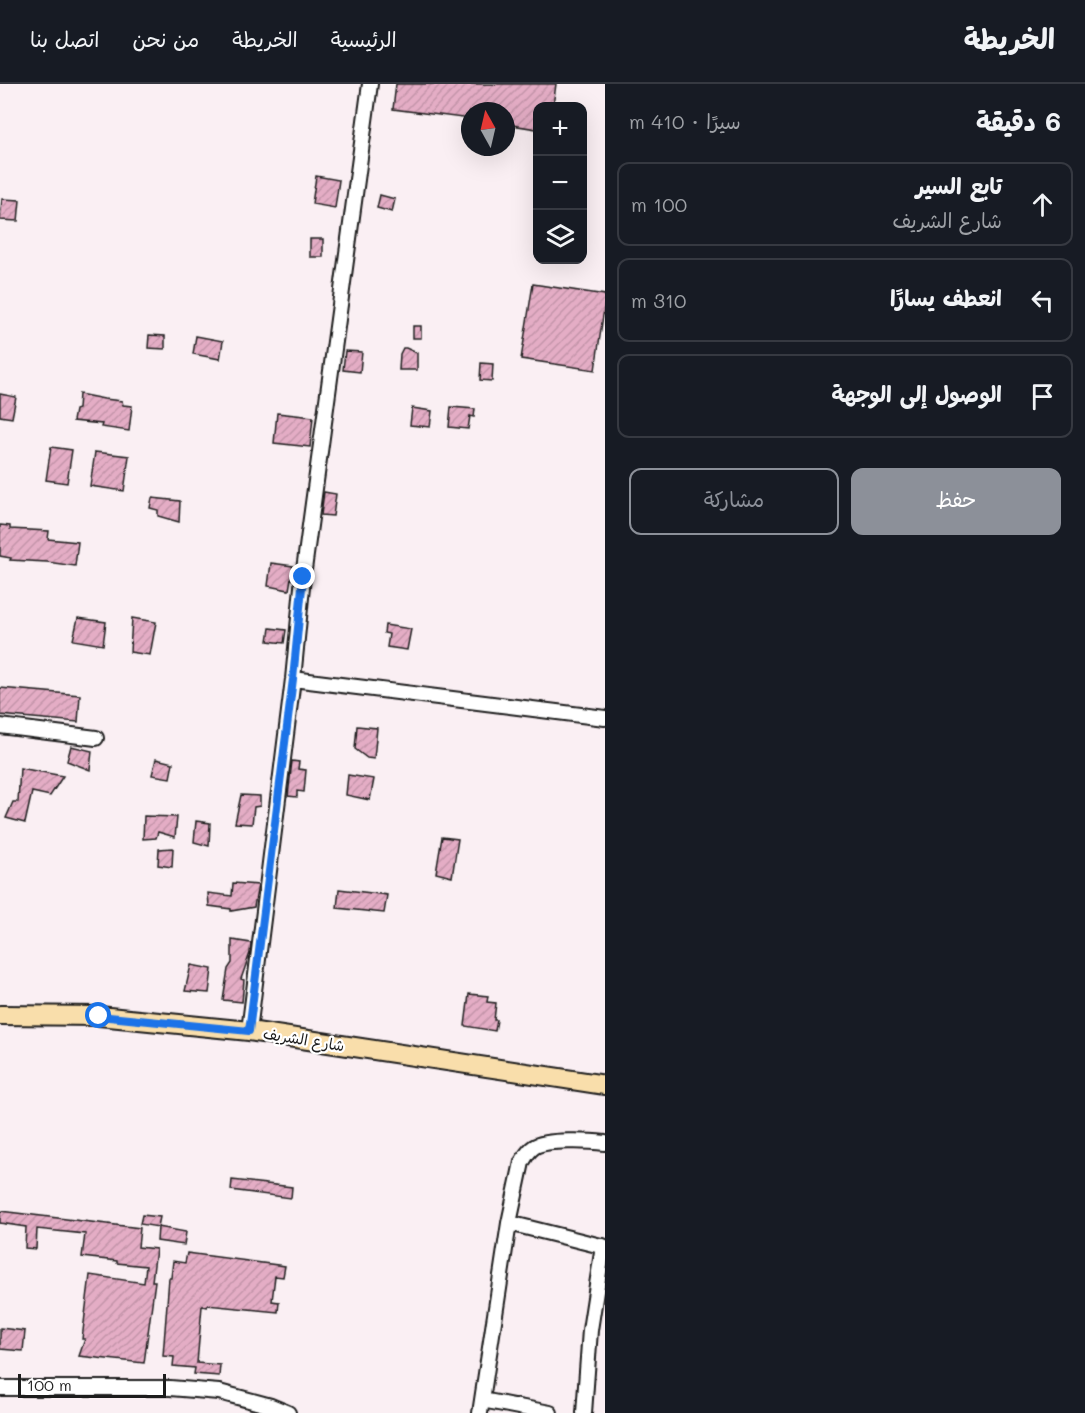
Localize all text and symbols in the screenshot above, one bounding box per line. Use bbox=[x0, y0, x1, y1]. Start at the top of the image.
text: الخريطة bbox=[964, 20, 1055, 56]
text: اتصل بنا bbox=[30, 25, 100, 52]
text: من نحن bbox=[133, 25, 199, 52]
text: الخريطة bbox=[232, 25, 298, 52]
text: الرئيسية bbox=[331, 25, 397, 52]
north arrow bbox=[461, 102, 515, 156]
map controls bbox=[533, 102, 587, 264]
button: + bbox=[533, 102, 587, 156]
text: 6 دقيقة bbox=[976, 104, 1061, 138]
text: سيرًا · 410 m bbox=[629, 108, 741, 134]
button: − bbox=[533, 156, 587, 210]
text: تابع السير bbox=[916, 171, 1002, 200]
icon: ahead bbox=[1026, 188, 1059, 221]
text: 100 m bbox=[631, 191, 687, 217]
text: شارع الشريف bbox=[893, 207, 1002, 233]
button: layers bbox=[533, 210, 587, 264]
text: انعطف يسارًا bbox=[890, 283, 1002, 312]
icon: left bbox=[1026, 284, 1059, 317]
text: 310 m bbox=[631, 287, 686, 313]
text: الوصول إلى الوجهة bbox=[831, 379, 1002, 408]
icon: arrive bbox=[1026, 380, 1059, 413]
button: مشاركة bbox=[629, 468, 839, 535]
button: حفظ bbox=[851, 468, 1061, 535]
route end bbox=[289, 563, 315, 589]
route start bbox=[85, 1002, 111, 1028]
street label: شارع الشريف bbox=[262, 1023, 346, 1056]
scale bar bbox=[18, 1371, 166, 1398]
text: 100 m bbox=[27, 1374, 72, 1395]

